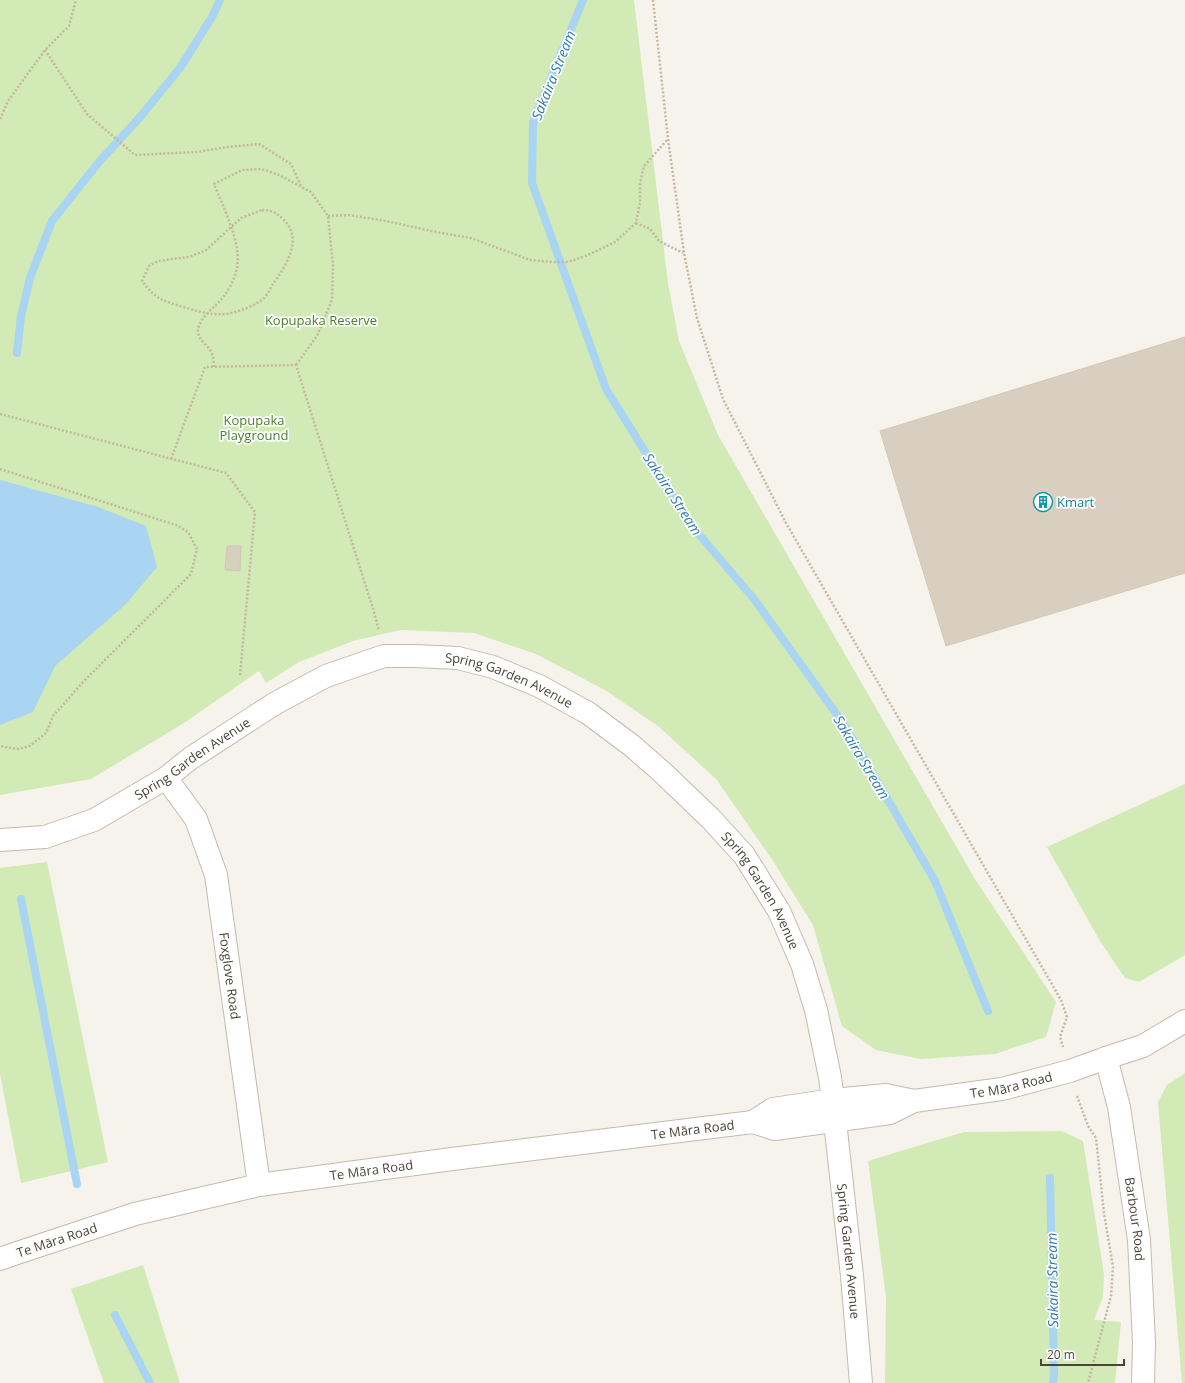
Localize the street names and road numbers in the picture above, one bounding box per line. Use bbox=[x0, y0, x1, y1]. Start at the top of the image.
street label: Spring Garden Avenue bbox=[445, 648, 576, 712]
street label: Spring Garden Avenue bbox=[131, 713, 254, 804]
street label: Spring Garden Avenue bbox=[718, 827, 804, 952]
street label: Foxglove Road bbox=[215, 931, 245, 1020]
street label: Te Māra Road bbox=[969, 1067, 1054, 1102]
street label: Te Māra Road bbox=[650, 1115, 735, 1143]
street label: Te Māra Road bbox=[329, 1155, 414, 1184]
street label: Barbour Road bbox=[1121, 1176, 1149, 1261]
street label: Spring Garden Avenue bbox=[833, 1183, 865, 1320]
street label: Te Māra Road bbox=[14, 1218, 99, 1262]

